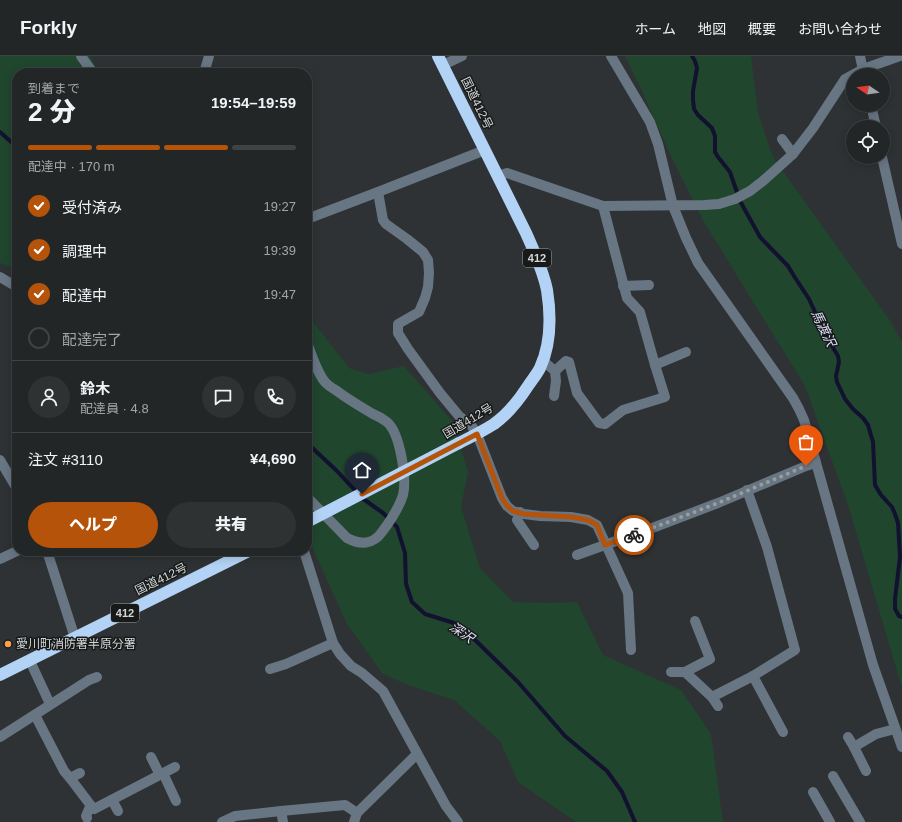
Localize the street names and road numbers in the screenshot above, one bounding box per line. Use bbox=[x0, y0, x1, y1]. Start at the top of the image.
street label: 国道412号 bbox=[458, 75, 496, 131]
road number: 412 bbox=[523, 249, 551, 267]
street label: 国道412号 bbox=[440, 401, 496, 441]
street label: 国道412号 bbox=[133, 560, 189, 598]
road number: 412 bbox=[111, 604, 139, 622]

